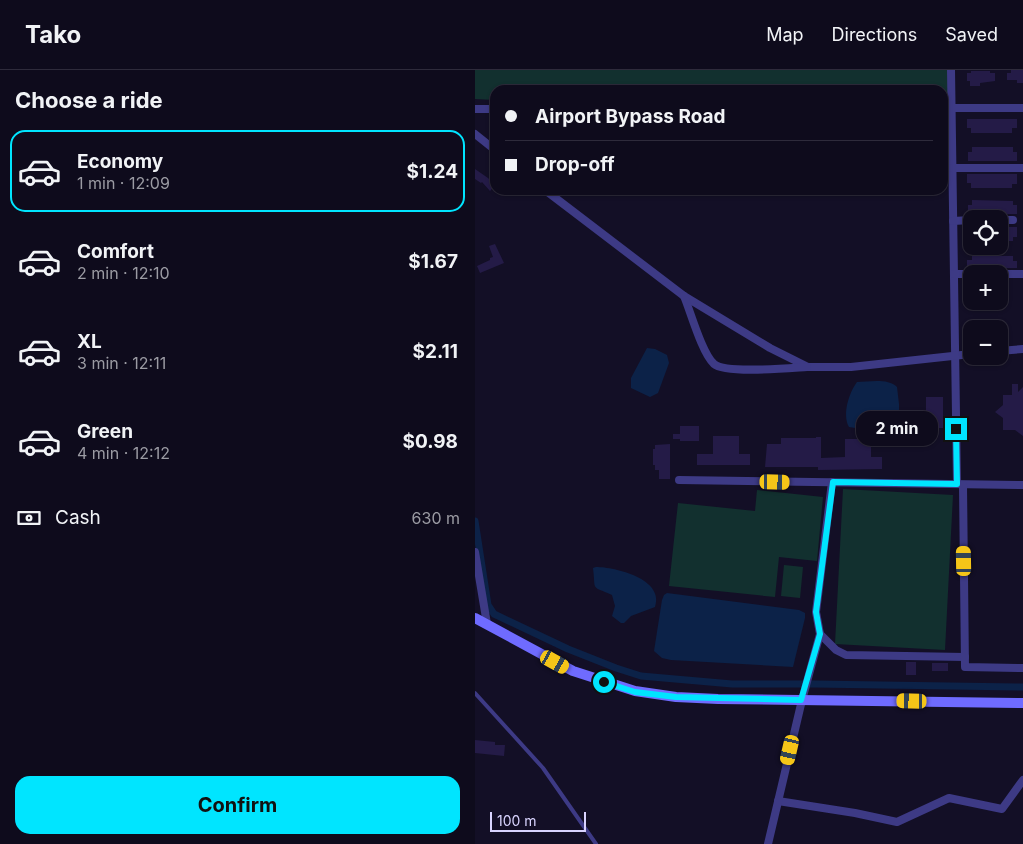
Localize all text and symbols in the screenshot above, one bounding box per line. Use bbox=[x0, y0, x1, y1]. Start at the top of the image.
text: Tako bbox=[25, 20, 81, 49]
text: Map bbox=[766, 24, 804, 45]
text: Directions bbox=[832, 24, 917, 45]
text: Saved bbox=[945, 24, 998, 45]
text: Choose a ride bbox=[15, 87, 163, 113]
text: Airport Bypass Road bbox=[535, 105, 726, 128]
icon: car bbox=[17, 149, 62, 194]
text: Economy bbox=[77, 150, 163, 173]
text: Drop-off bbox=[535, 153, 615, 176]
text: $1.24 bbox=[407, 160, 458, 183]
text: 1 min · 12:09 bbox=[77, 173, 170, 193]
map controls bbox=[963, 210, 1008, 365]
button: locate bbox=[963, 210, 1008, 255]
icon: car bbox=[17, 239, 62, 284]
text: Comfort bbox=[77, 240, 154, 263]
text: $1.67 bbox=[408, 250, 458, 273]
text: 2 min · 12:10 bbox=[77, 263, 170, 283]
button: + bbox=[963, 265, 1008, 310]
button: − bbox=[963, 320, 1008, 365]
icon: car bbox=[17, 329, 62, 374]
text: XL bbox=[77, 330, 102, 353]
text: $2.11 bbox=[413, 340, 458, 363]
text: 3 min · 12:11 bbox=[77, 353, 166, 373]
callout: 2 min bbox=[856, 412, 939, 446]
text: 2 min bbox=[876, 418, 918, 438]
route end bbox=[945, 418, 967, 440]
icon: car bbox=[17, 419, 62, 464]
text: Green bbox=[77, 420, 133, 443]
text: $0.98 bbox=[402, 430, 458, 453]
text: 4 min · 12:12 bbox=[77, 443, 170, 463]
car bbox=[759, 474, 790, 490]
icon: cash bbox=[15, 504, 43, 532]
text: Cash bbox=[55, 506, 101, 529]
text: 630 m bbox=[412, 508, 460, 528]
car bbox=[956, 546, 971, 576]
car bbox=[538, 648, 571, 676]
route start bbox=[593, 671, 615, 693]
car bbox=[896, 693, 927, 709]
car bbox=[779, 734, 800, 766]
button: Confirm bbox=[15, 776, 460, 834]
scale bar bbox=[490, 809, 586, 832]
text: 100 m bbox=[497, 812, 537, 829]

